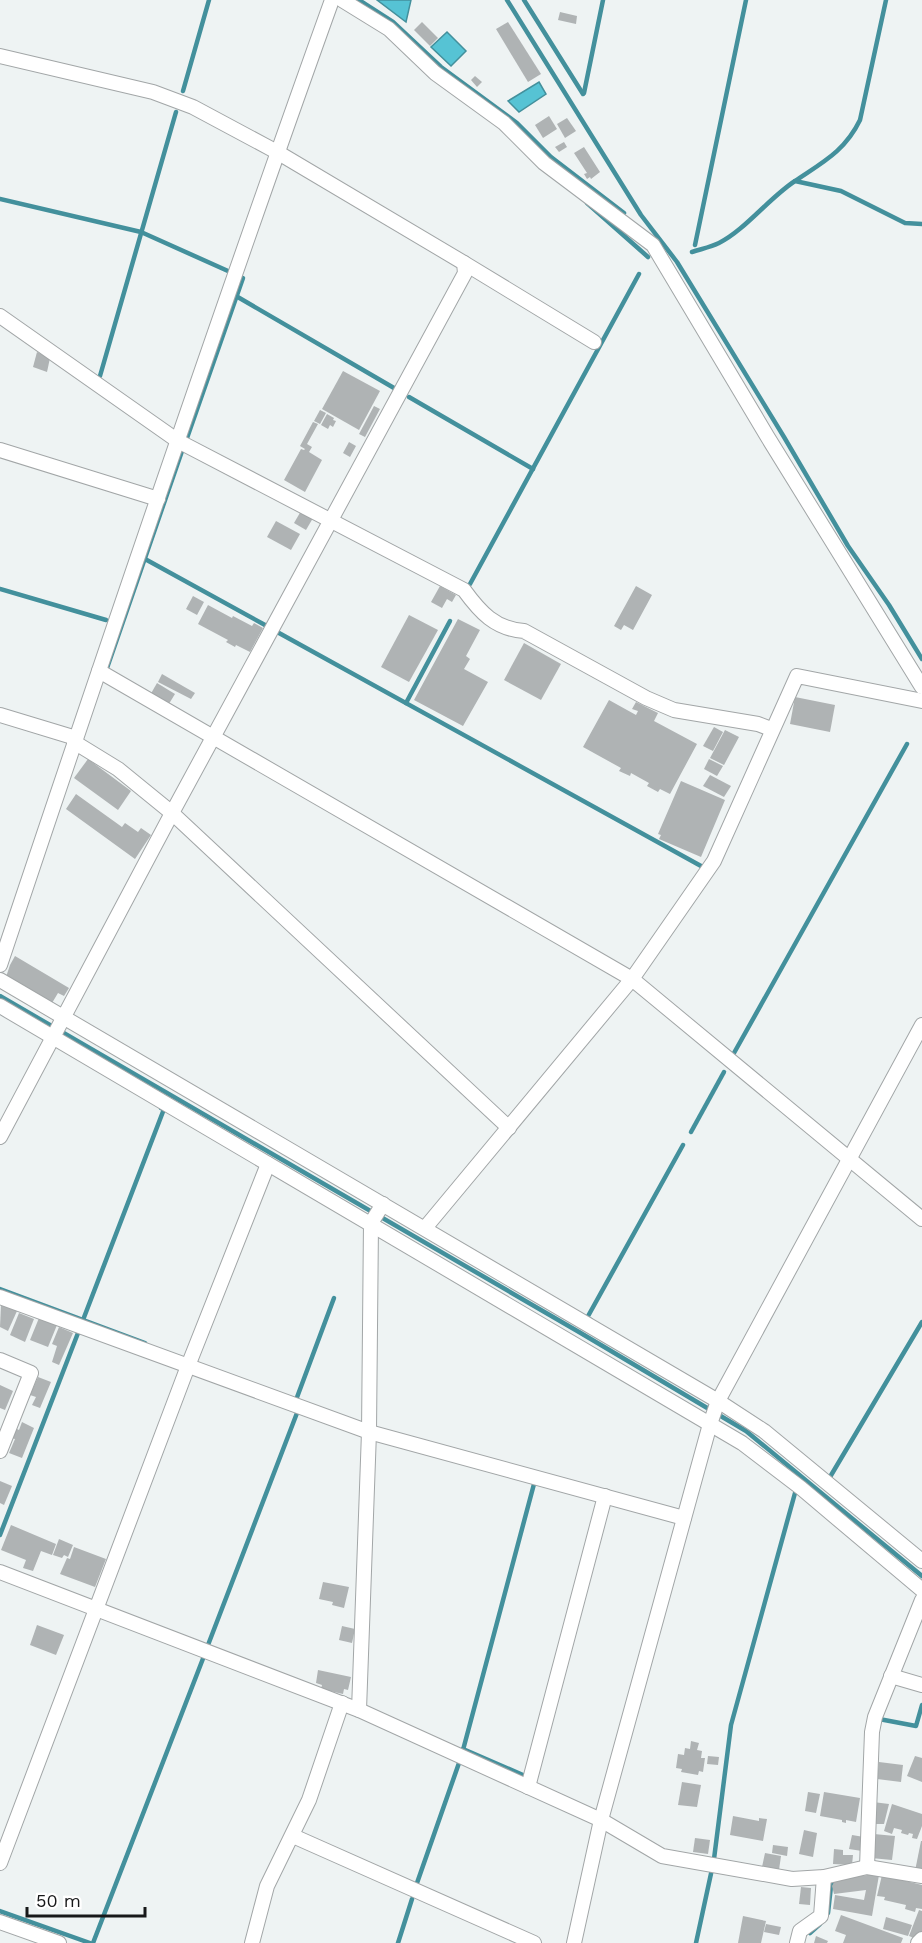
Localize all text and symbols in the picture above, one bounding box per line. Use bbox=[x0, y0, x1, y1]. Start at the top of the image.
scale bar bbox=[27, 1880, 146, 1918]
text: 50 m bbox=[36, 1890, 81, 1911]

